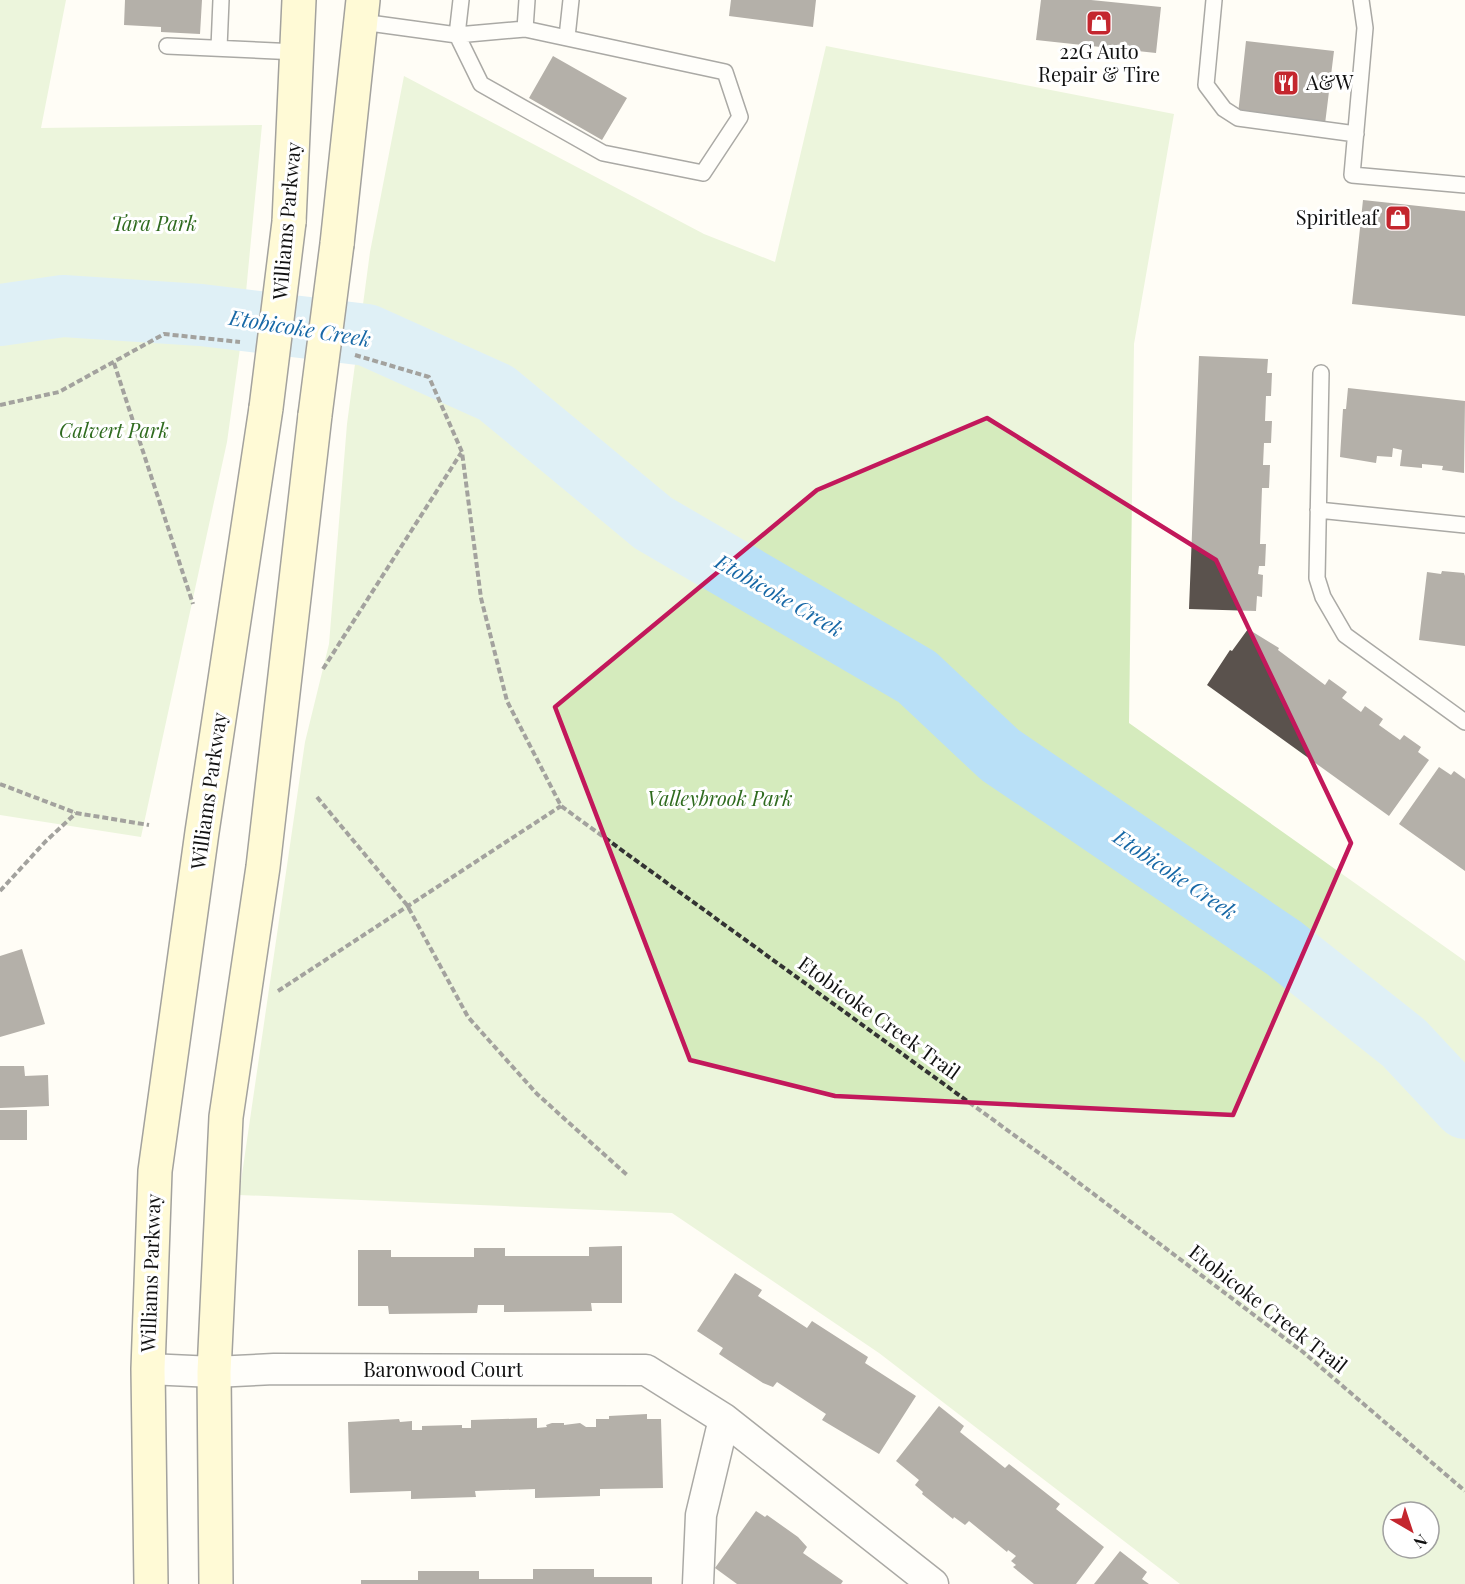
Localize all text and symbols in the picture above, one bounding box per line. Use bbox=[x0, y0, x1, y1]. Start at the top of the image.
shop icon: 22G Auto Repair & Tire bbox=[1084, 8, 1114, 38]
place label: 22G Auto Repair & Tire bbox=[1038, 37, 1160, 87]
restaurant icon: A&W bbox=[1271, 68, 1301, 98]
place label: A&W bbox=[1305, 68, 1354, 95]
street label: Williams Parkway bbox=[265, 141, 306, 302]
place label: Spiritleaf bbox=[1296, 203, 1379, 230]
shop icon: Spiritleaf bbox=[1383, 203, 1413, 233]
park label: Tara Park bbox=[111, 209, 197, 236]
water label: Etobicoke Creek bbox=[227, 302, 373, 352]
park label: Calvert Park bbox=[59, 416, 169, 443]
water label: Etobicoke Creek bbox=[710, 546, 849, 642]
street label: Williams Parkway bbox=[183, 710, 232, 872]
park label: Valleybrook Park bbox=[647, 784, 793, 811]
water label: Etobicoke Creek bbox=[1108, 821, 1243, 925]
street label: Etobicoke Creek Trail bbox=[793, 949, 967, 1085]
street label: Williams Parkway bbox=[133, 1193, 166, 1354]
street label: Etobicoke Creek Trail bbox=[1184, 1237, 1354, 1378]
street label: Baronwood Court bbox=[363, 1355, 524, 1382]
north arrow bbox=[1381, 1500, 1441, 1560]
text: N bbox=[1409, 1530, 1432, 1554]

